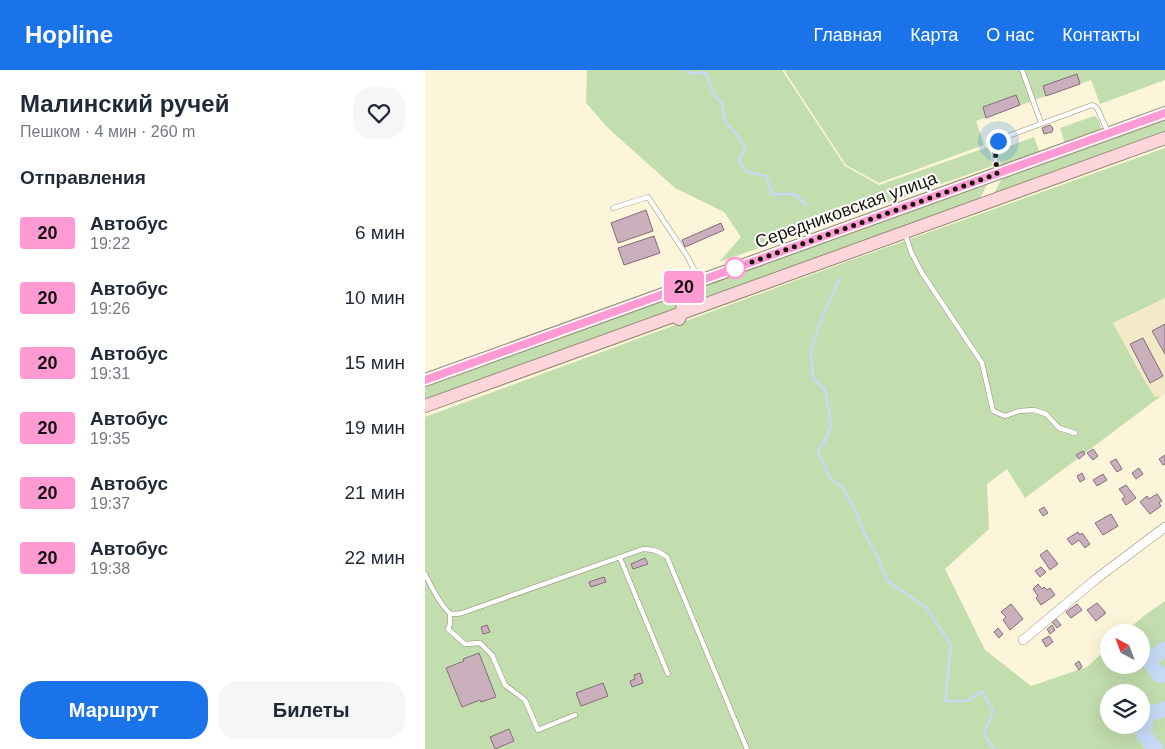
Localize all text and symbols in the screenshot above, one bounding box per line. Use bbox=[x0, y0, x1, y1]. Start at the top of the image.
text: Hopline bbox=[25, 21, 113, 48]
text: Главная bbox=[814, 25, 882, 45]
text: Карта bbox=[910, 25, 958, 45]
text: О нас bbox=[986, 25, 1034, 45]
text: Контакты bbox=[1062, 25, 1140, 45]
button: heart bbox=[353, 87, 405, 139]
text: Малинский ручей bbox=[20, 90, 229, 117]
text: Пешком · 4 мин · 260 m bbox=[20, 123, 195, 140]
your location bbox=[986, 129, 1011, 154]
text: Отправления bbox=[20, 167, 146, 188]
street label: Середниковская улица bbox=[752, 167, 941, 252]
text: Автобус bbox=[90, 213, 168, 234]
text: 6 мин bbox=[355, 222, 405, 243]
text: 20 bbox=[37, 223, 58, 243]
text: 19:22 bbox=[90, 235, 130, 252]
unlabelled marker bbox=[724, 257, 746, 279]
line badge: 20 bbox=[661, 271, 707, 303]
text: 20 bbox=[674, 277, 694, 297]
text: Автобус bbox=[90, 278, 168, 299]
text: 10 мин bbox=[344, 287, 405, 308]
text: 20 bbox=[37, 288, 58, 308]
text: 19:26 bbox=[90, 300, 130, 317]
text: Автобус bbox=[90, 343, 168, 364]
text: 15 мин bbox=[344, 352, 405, 373]
text: 20 bbox=[37, 353, 58, 373]
text: 19:31 bbox=[90, 365, 130, 382]
text: Автобус bbox=[90, 408, 168, 429]
text: 19 мин bbox=[344, 417, 405, 438]
text: 20 bbox=[37, 418, 58, 438]
text: 19:35 bbox=[90, 430, 130, 447]
text: Автобус bbox=[90, 473, 168, 494]
text: 21 мин bbox=[344, 482, 405, 503]
text: 20 bbox=[37, 483, 58, 503]
text: 19:37 bbox=[90, 495, 130, 512]
text: Автобус bbox=[90, 538, 168, 559]
text: 22 мин bbox=[344, 547, 405, 568]
text: 20 bbox=[37, 548, 58, 568]
text: 19:38 bbox=[90, 560, 130, 577]
north arrow bbox=[1100, 624, 1150, 674]
map controls bbox=[1100, 624, 1150, 734]
button: Маршрут bbox=[20, 681, 208, 739]
button: Билеты bbox=[218, 681, 405, 739]
button: layers bbox=[1100, 684, 1150, 734]

